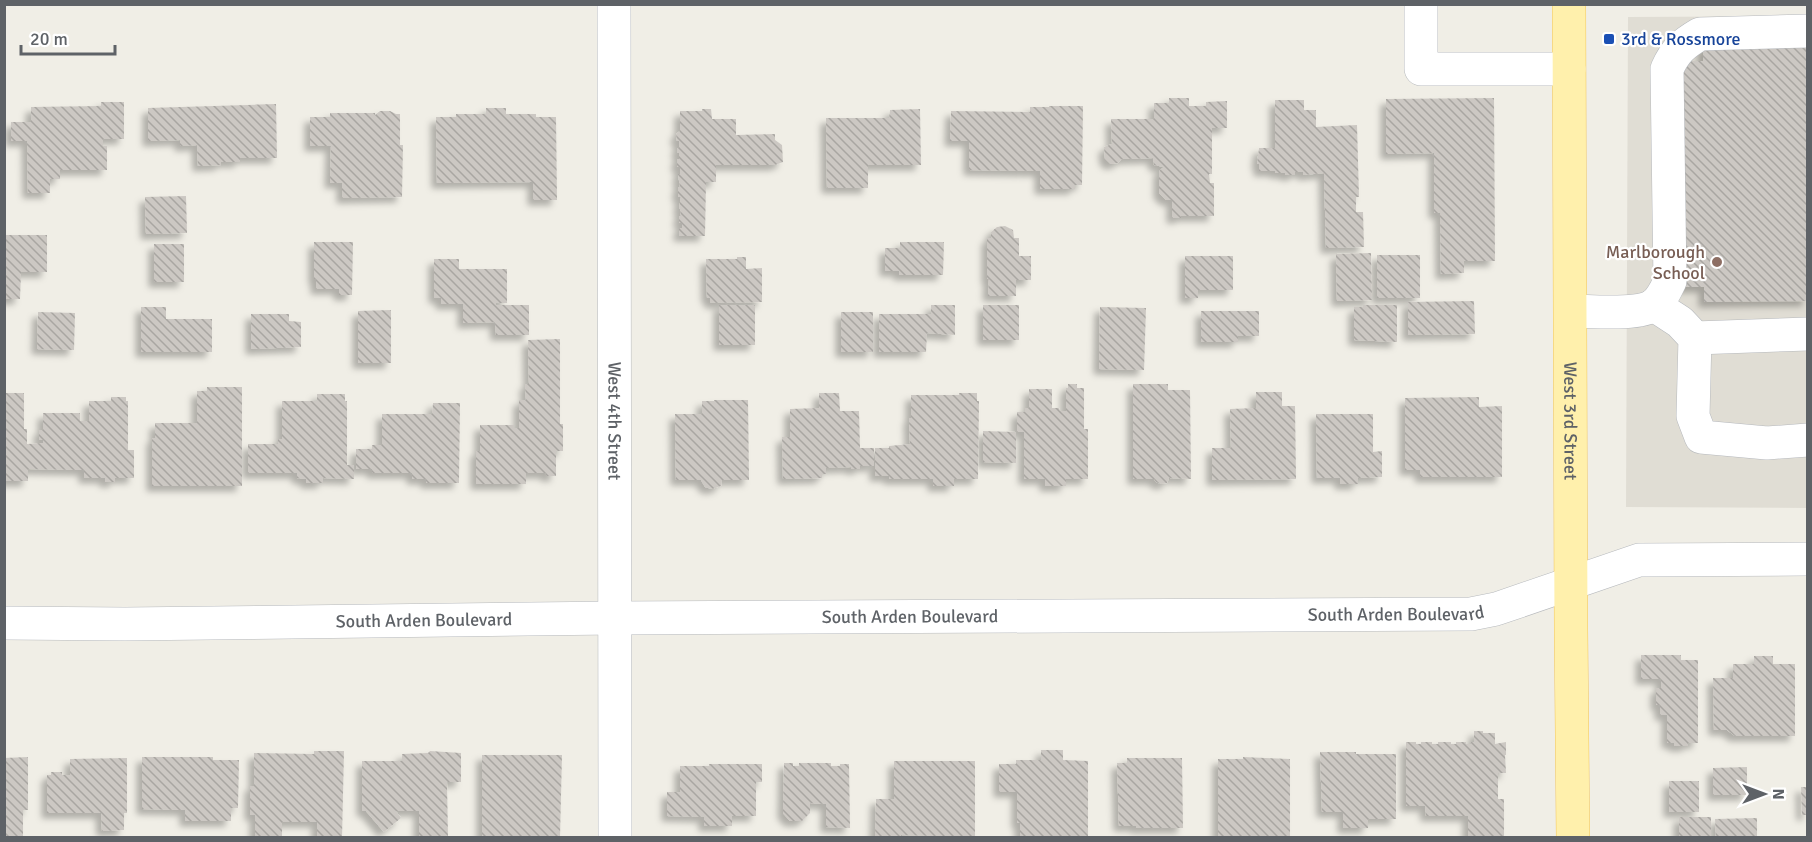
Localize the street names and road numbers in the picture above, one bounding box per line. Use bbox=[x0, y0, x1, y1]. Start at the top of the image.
street label: West 4th Street bbox=[603, 362, 626, 480]
street label: West 3rd Street bbox=[1559, 362, 1582, 480]
street label: South Arden Boulevard bbox=[1308, 601, 1486, 626]
street label: South Arden Boulevard bbox=[822, 605, 998, 628]
street label: South Arden Boulevard bbox=[336, 608, 512, 632]

